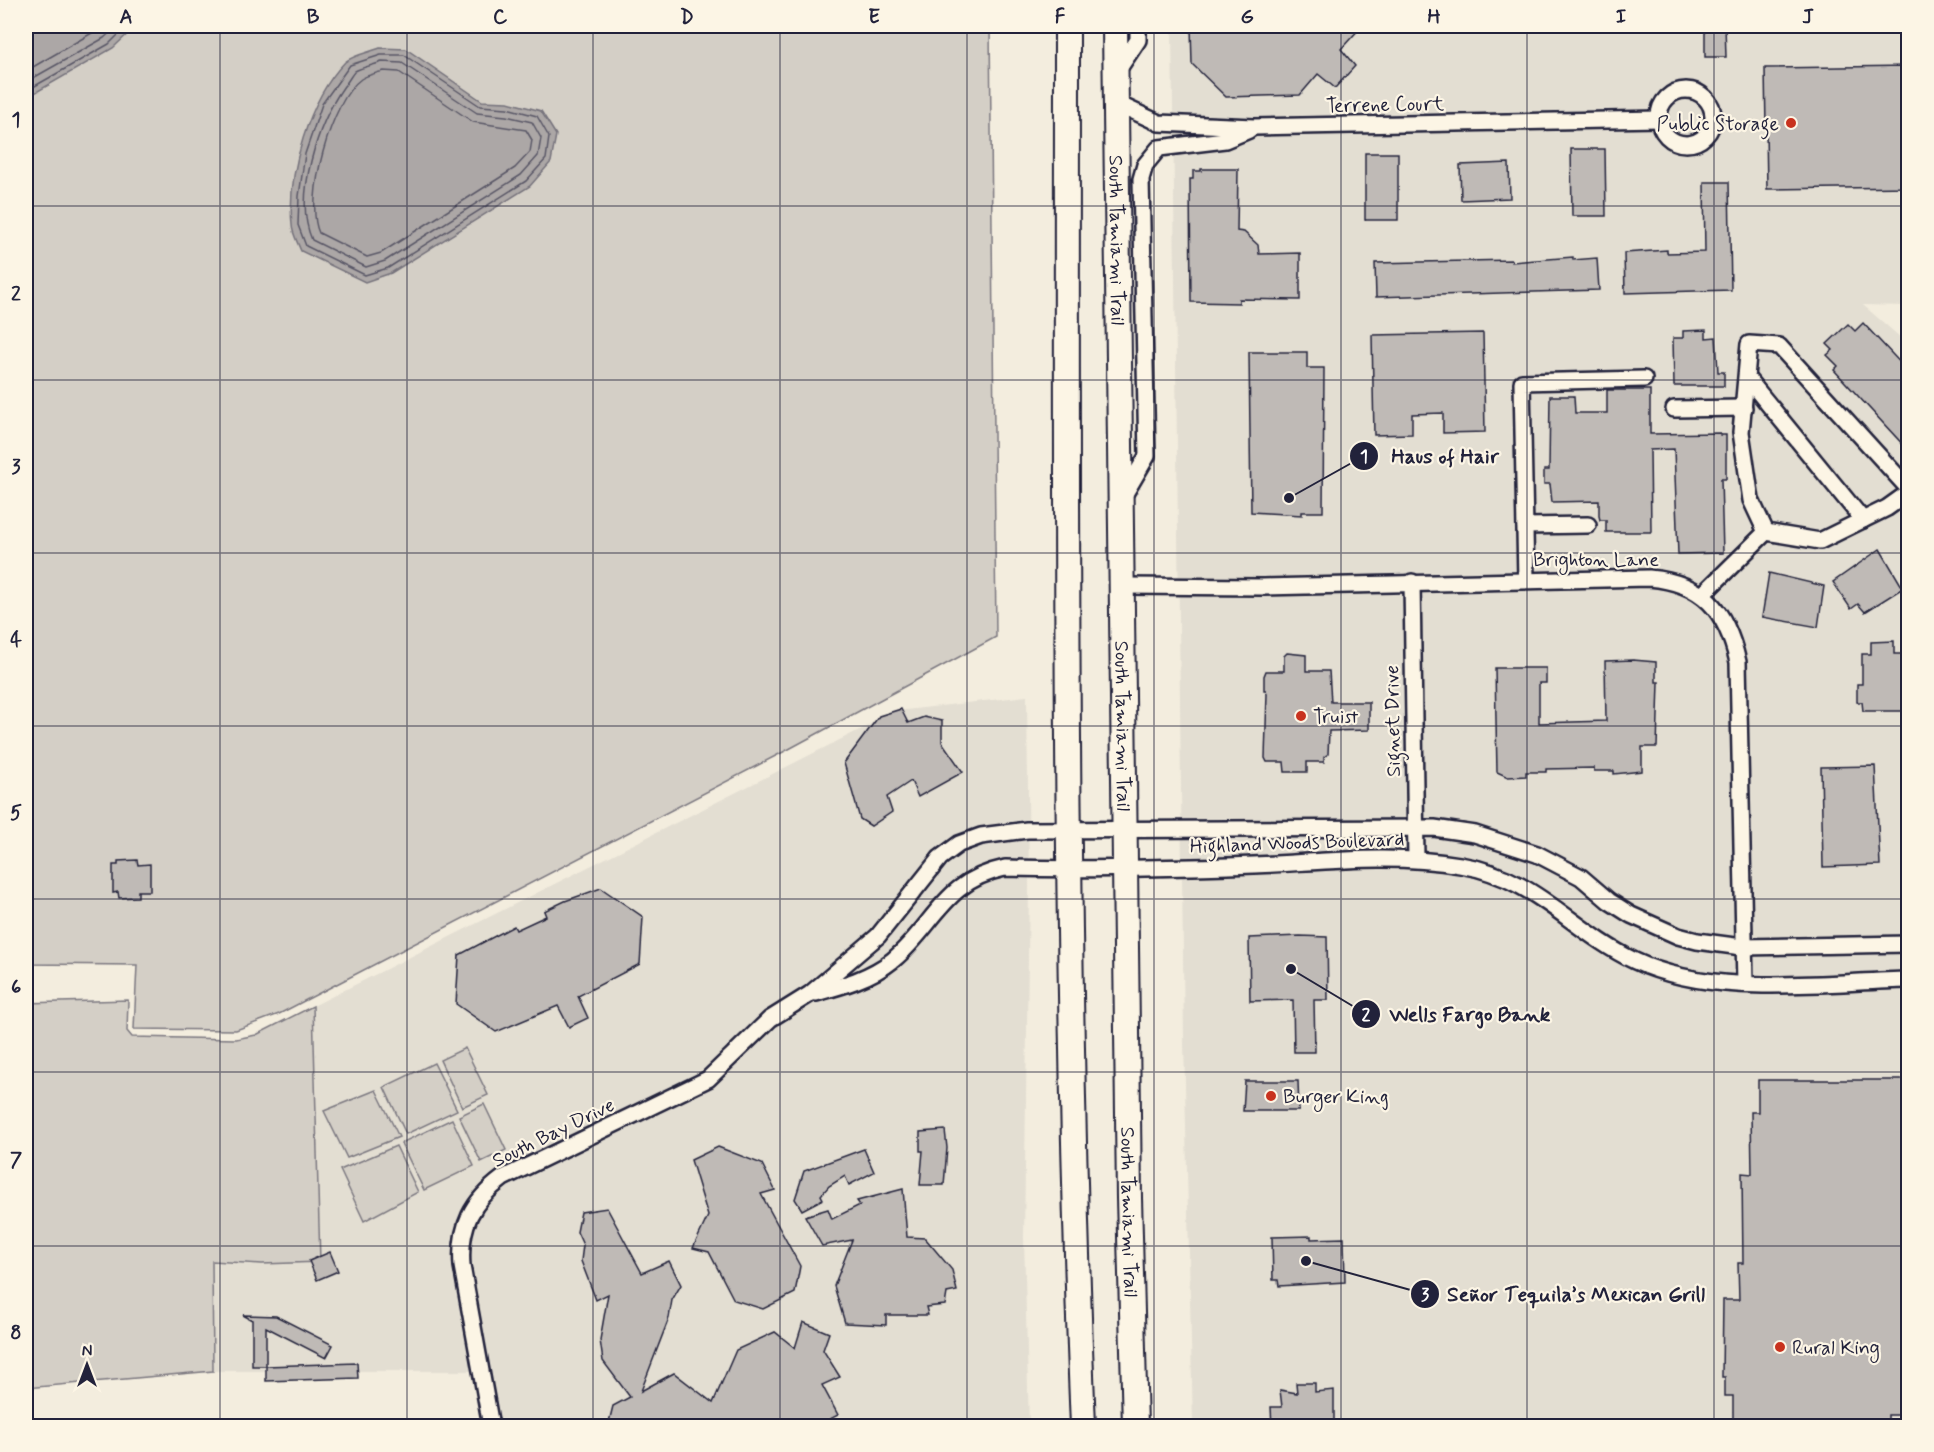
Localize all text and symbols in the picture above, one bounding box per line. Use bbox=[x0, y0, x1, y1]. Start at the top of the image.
text: A bbox=[119, 4, 133, 31]
text: B bbox=[307, 4, 320, 31]
text: C bbox=[493, 4, 508, 31]
text: D bbox=[680, 4, 694, 31]
text: E bbox=[868, 4, 880, 31]
text: F bbox=[1055, 4, 1066, 31]
text: G bbox=[1240, 4, 1254, 31]
text: H bbox=[1427, 4, 1441, 31]
text: I bbox=[1616, 4, 1626, 31]
text: J bbox=[1802, 4, 1814, 31]
street label: Terrene Court bbox=[1326, 91, 1445, 120]
text: 1 bbox=[12, 107, 20, 134]
place label: Public Storage bbox=[1657, 111, 1779, 140]
marker: Public Storage bbox=[1784, 116, 1798, 130]
street label: South Tamiami Trail bbox=[1102, 155, 1131, 325]
text: 2 bbox=[11, 281, 21, 308]
callout: Haus of Hair bbox=[1349, 436, 1512, 475]
text: Haus of Hair bbox=[1391, 443, 1500, 471]
text: 1 bbox=[1360, 445, 1368, 469]
text: 3 bbox=[11, 454, 21, 481]
street label: Brighton Lane bbox=[1533, 547, 1659, 575]
text: 4 bbox=[10, 627, 22, 654]
street label: South Tamiami Trail bbox=[1107, 641, 1136, 811]
street label: Signet Drive bbox=[1379, 665, 1410, 777]
place label: Truist bbox=[1313, 704, 1359, 731]
marker: Truist bbox=[1294, 709, 1308, 723]
text: 5 bbox=[10, 800, 22, 827]
street label: Highland Woods Boulevard bbox=[1189, 826, 1405, 863]
text: 6 bbox=[11, 974, 21, 1001]
callout: Wells Fargo Bank bbox=[1351, 994, 1558, 1033]
text: Wells Fargo Bank bbox=[1389, 1001, 1551, 1029]
text: 2 bbox=[1362, 1003, 1371, 1027]
place label: Burger King bbox=[1283, 1084, 1389, 1112]
marker: Burger King bbox=[1264, 1089, 1278, 1103]
street label: South Bay Drive bbox=[488, 1092, 619, 1175]
street label: South Tamiami Trail bbox=[1113, 1127, 1144, 1297]
text: 7 bbox=[10, 1147, 22, 1174]
callout: Señor Tequila’s Mexican Grill bbox=[1410, 1274, 1711, 1313]
text: Señor Tequila’s Mexican Grill bbox=[1447, 1281, 1705, 1309]
text: 3 bbox=[1421, 1283, 1430, 1307]
text: 8 bbox=[10, 1320, 22, 1347]
north arrow bbox=[57, 1335, 117, 1395]
place label: Rural King bbox=[1792, 1335, 1880, 1363]
marker: Rural King bbox=[1773, 1340, 1787, 1354]
text: N bbox=[82, 1341, 92, 1362]

